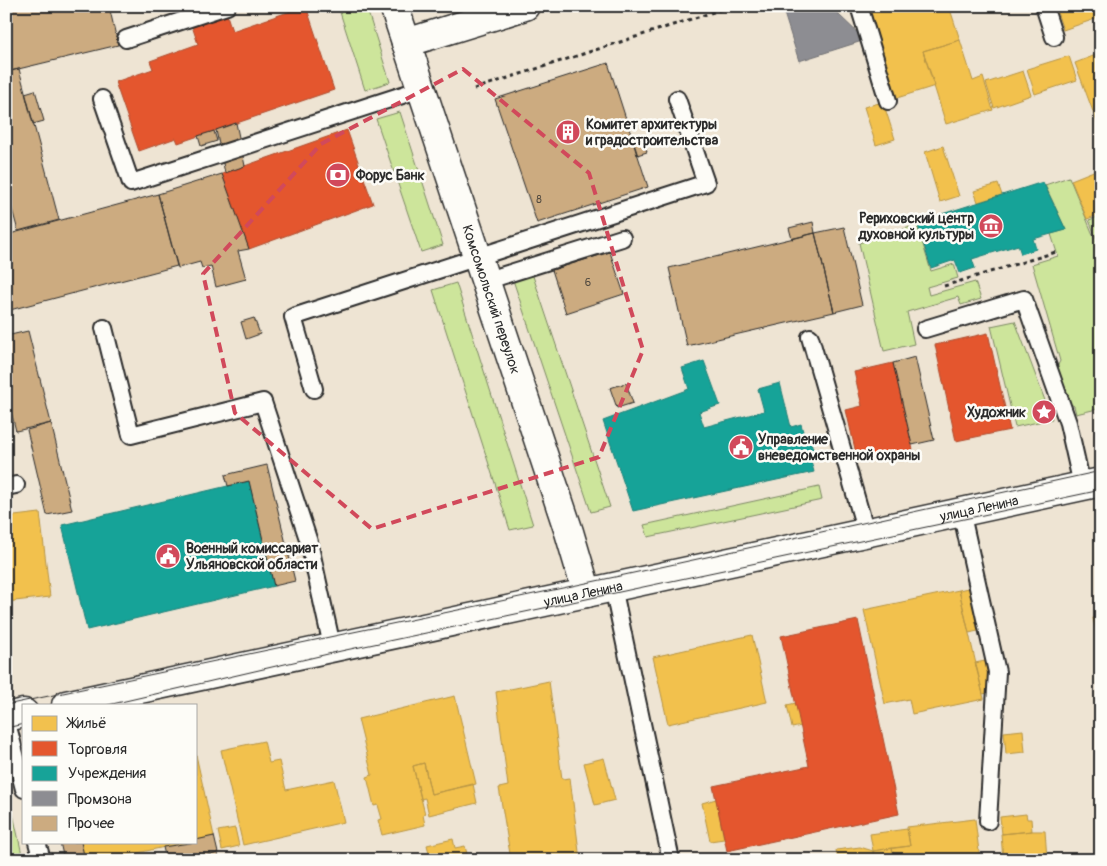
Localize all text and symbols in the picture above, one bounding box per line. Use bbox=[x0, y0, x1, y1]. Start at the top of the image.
place label: Комитет архитектуры и градостроительства bbox=[585, 116, 719, 149]
building icon: Комитет архитектуры и градостроительства bbox=[555, 119, 581, 145]
bank icon: Форус Банк bbox=[325, 162, 351, 188]
place label: Форус Банк bbox=[355, 167, 425, 184]
house number: 8 bbox=[536, 193, 542, 206]
place label: Рериховский центр духовной культуры bbox=[857, 210, 974, 243]
museum icon: Рериховский центр духовной культуры bbox=[978, 213, 1004, 239]
street label: Комсомольский переулок bbox=[459, 222, 524, 376]
house number: 6 bbox=[585, 276, 591, 289]
place icon: Художник bbox=[1031, 399, 1057, 425]
place label: Художник bbox=[967, 404, 1026, 421]
place label: Управление вневедомственной охраны bbox=[758, 431, 920, 464]
public building icon: Управление вневедомственной охраны bbox=[728, 434, 754, 460]
street label: улица Ленина bbox=[937, 492, 1020, 525]
place label: Военный комиссариат Ульяновской области bbox=[186, 540, 319, 573]
public building icon: Военный комиссариат Ульяновской области bbox=[155, 543, 181, 569]
street label: улица Ленина bbox=[541, 577, 624, 611]
legend bbox=[22, 704, 198, 844]
text: Жильё bbox=[66, 714, 107, 733]
text: Торговля bbox=[68, 740, 127, 759]
text: Учреждения bbox=[68, 764, 146, 783]
text: Промзона bbox=[68, 790, 132, 809]
text: Прочее bbox=[68, 814, 115, 833]

